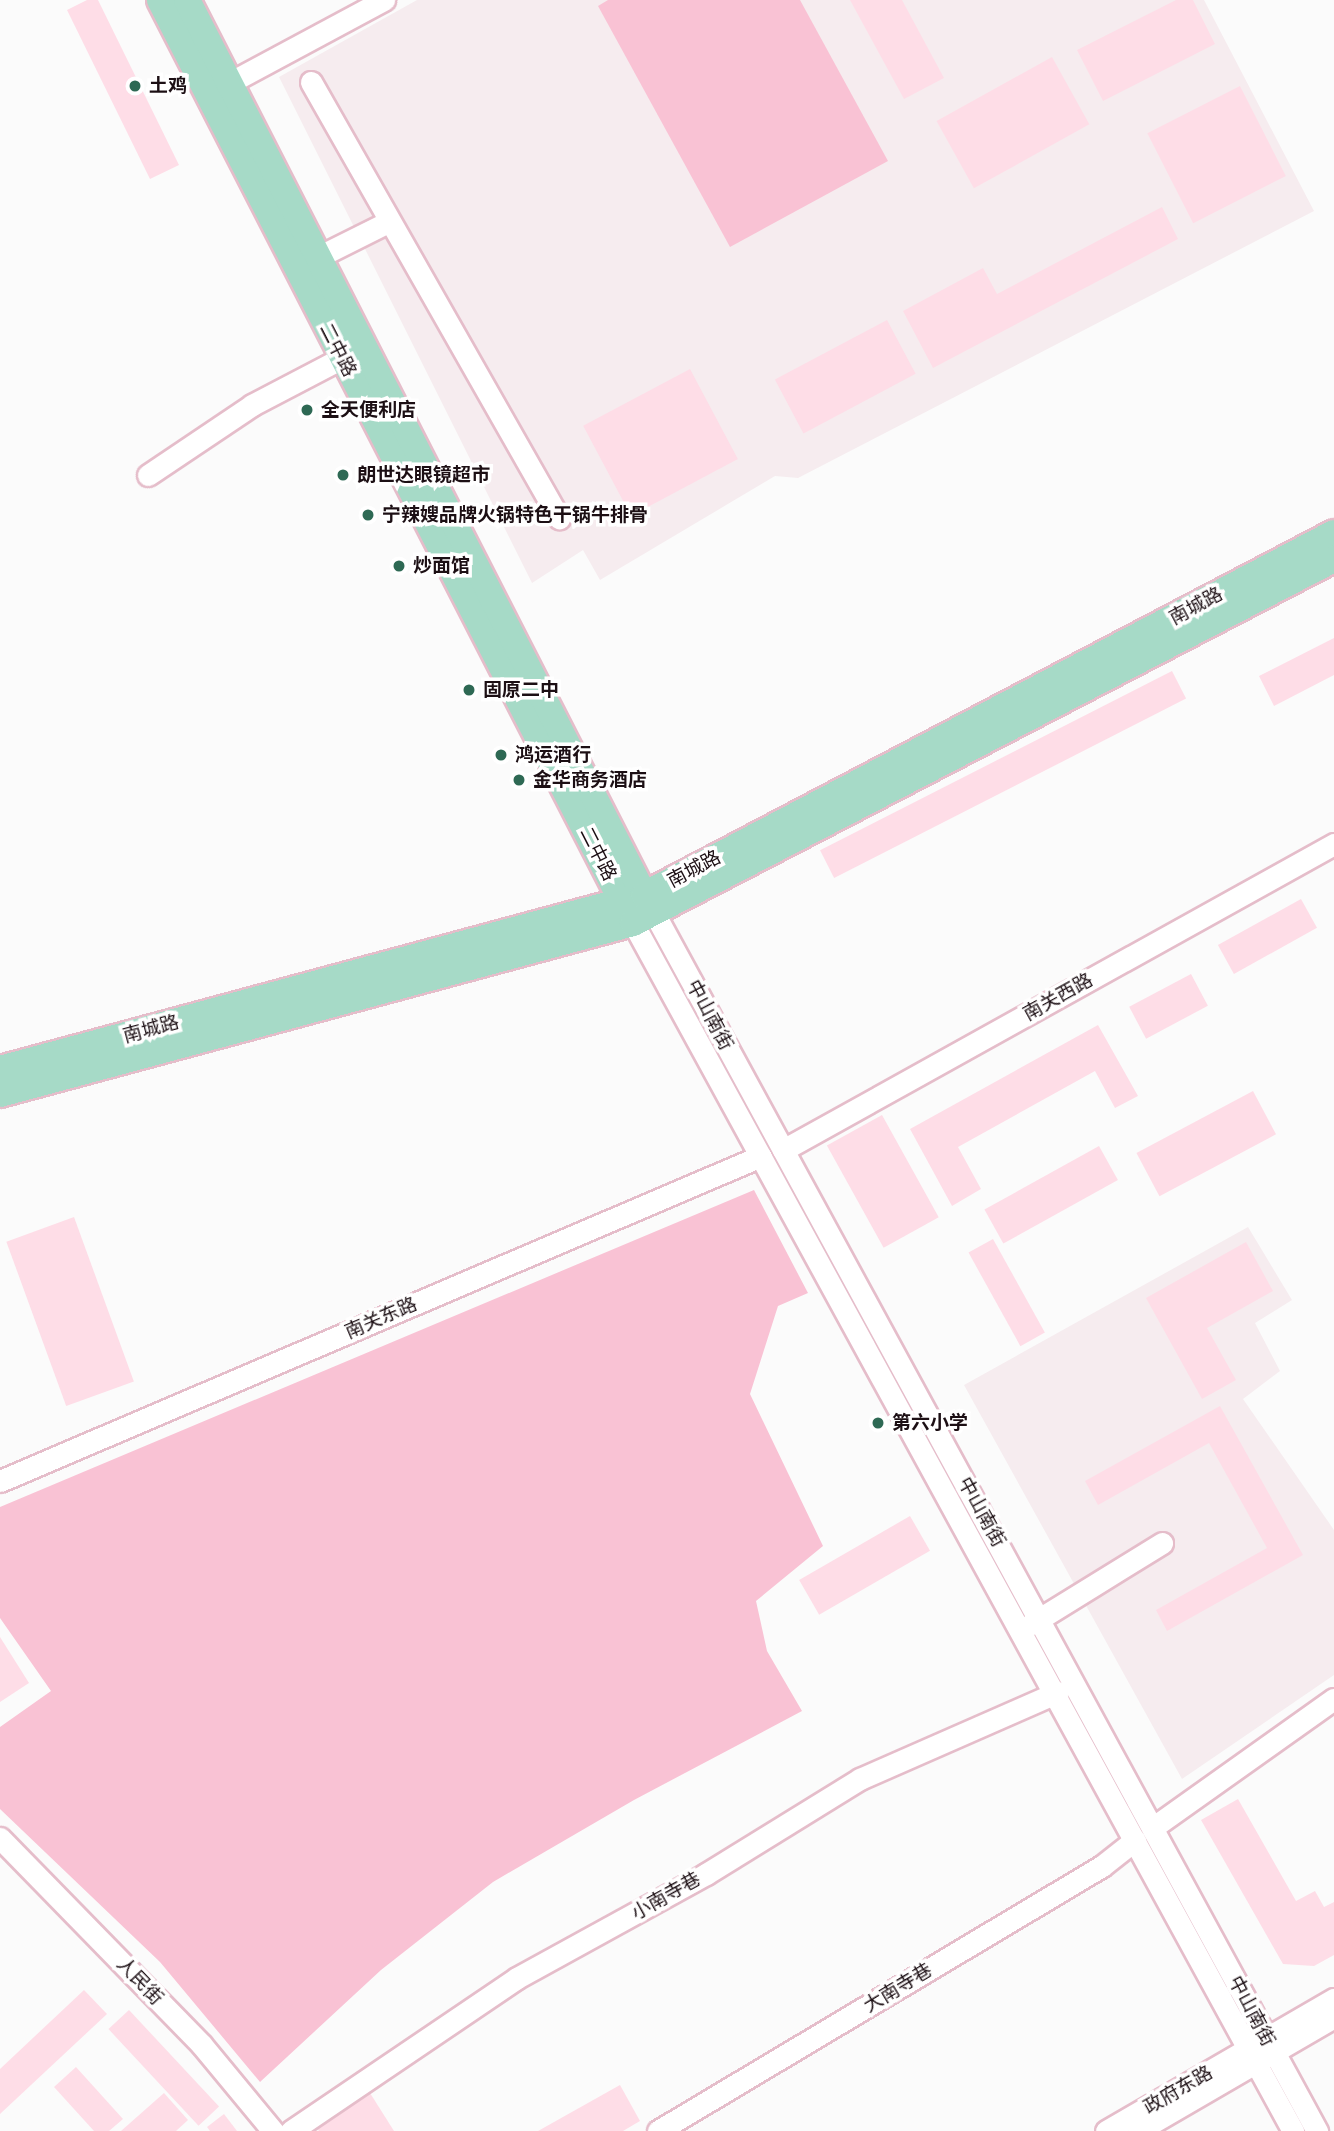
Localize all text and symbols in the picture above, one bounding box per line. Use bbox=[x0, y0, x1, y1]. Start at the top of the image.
place label: 土鸡 bbox=[149, 75, 187, 97]
marker: 土鸡 bbox=[127, 78, 143, 94]
street label: 二中路 bbox=[315, 319, 361, 381]
place label: 全天便利店 bbox=[321, 399, 416, 421]
marker: 全天便利店 bbox=[299, 402, 315, 418]
place label: 朗世达眼镜超市 bbox=[357, 464, 490, 486]
marker: 朗世达眼镜超市 bbox=[335, 467, 351, 483]
place label: 宁辣嫂品牌火锅特色干锅牛排骨 bbox=[382, 504, 648, 526]
marker: 宁辣嫂品牌火锅特色干锅牛排骨 bbox=[360, 507, 376, 523]
place label: 炒面馆 bbox=[413, 555, 470, 577]
marker: 炒面馆 bbox=[391, 558, 407, 574]
street label: 南城路 bbox=[1165, 583, 1227, 629]
place label: 固原二中 bbox=[483, 679, 559, 701]
marker: 固原二中 bbox=[461, 682, 477, 698]
place label: 鸿运酒行 bbox=[515, 744, 591, 766]
marker: 鸿运酒行 bbox=[493, 747, 509, 763]
place label: 金华商务酒店 bbox=[533, 769, 647, 791]
marker: 金华商务酒店 bbox=[511, 772, 527, 788]
street label: 二中路 bbox=[575, 823, 621, 885]
street label: 南城路 bbox=[663, 846, 725, 892]
street label: 南关西路 bbox=[1019, 969, 1097, 1025]
street label: 中山南街 bbox=[682, 976, 738, 1054]
street label: 南城路 bbox=[121, 1011, 181, 1047]
street label: 南关东路 bbox=[342, 1293, 420, 1343]
place label: 第六小学 bbox=[892, 1412, 968, 1434]
marker: 第六小学 bbox=[870, 1415, 886, 1431]
street label: 中山南街 bbox=[954, 1473, 1010, 1551]
street label: 小南寺巷 bbox=[627, 1868, 705, 1924]
street label: 人民街 bbox=[112, 1953, 168, 2009]
street label: 大南寺巷 bbox=[860, 1959, 936, 2017]
street label: 中山南街 bbox=[1224, 1972, 1280, 2050]
street label: 政府东路 bbox=[1139, 2061, 1217, 2119]

